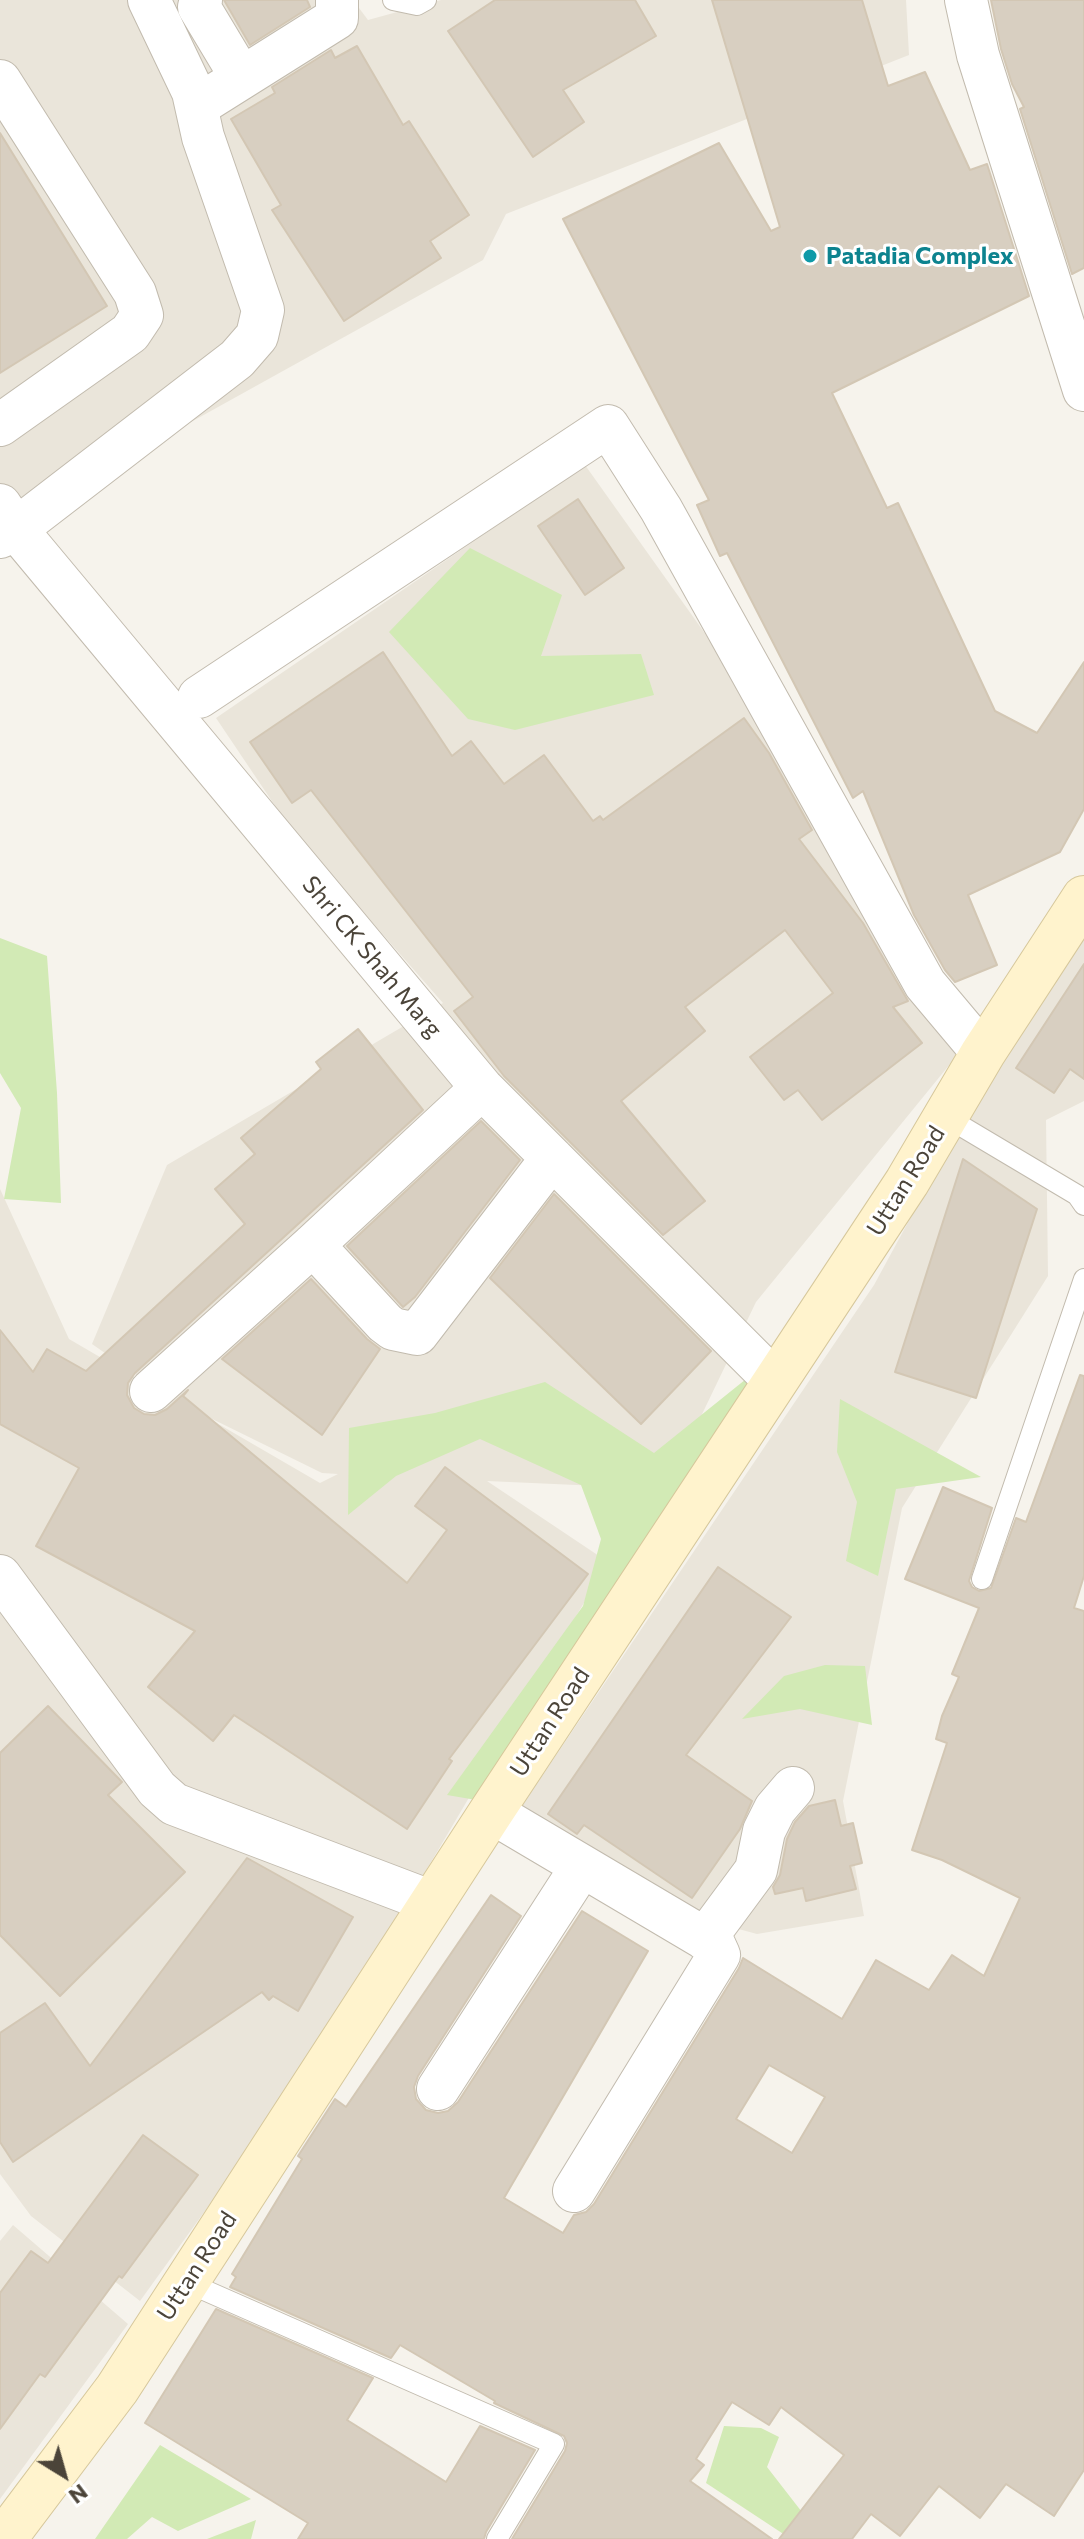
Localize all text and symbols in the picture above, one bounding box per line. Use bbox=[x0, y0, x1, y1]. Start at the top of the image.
place label: Patadia Complex bbox=[826, 242, 1014, 270]
marker: Patadia Complex bbox=[801, 247, 819, 265]
street label: Shri CK Shah Marg bbox=[296, 870, 448, 1044]
street label: Uttan Road bbox=[861, 1121, 951, 1241]
street label: Uttan Road bbox=[504, 1662, 596, 1782]
street label: Uttan Road bbox=[151, 2206, 243, 2326]
north arrow bbox=[24, 2435, 104, 2515]
text: N bbox=[64, 2479, 93, 2510]

